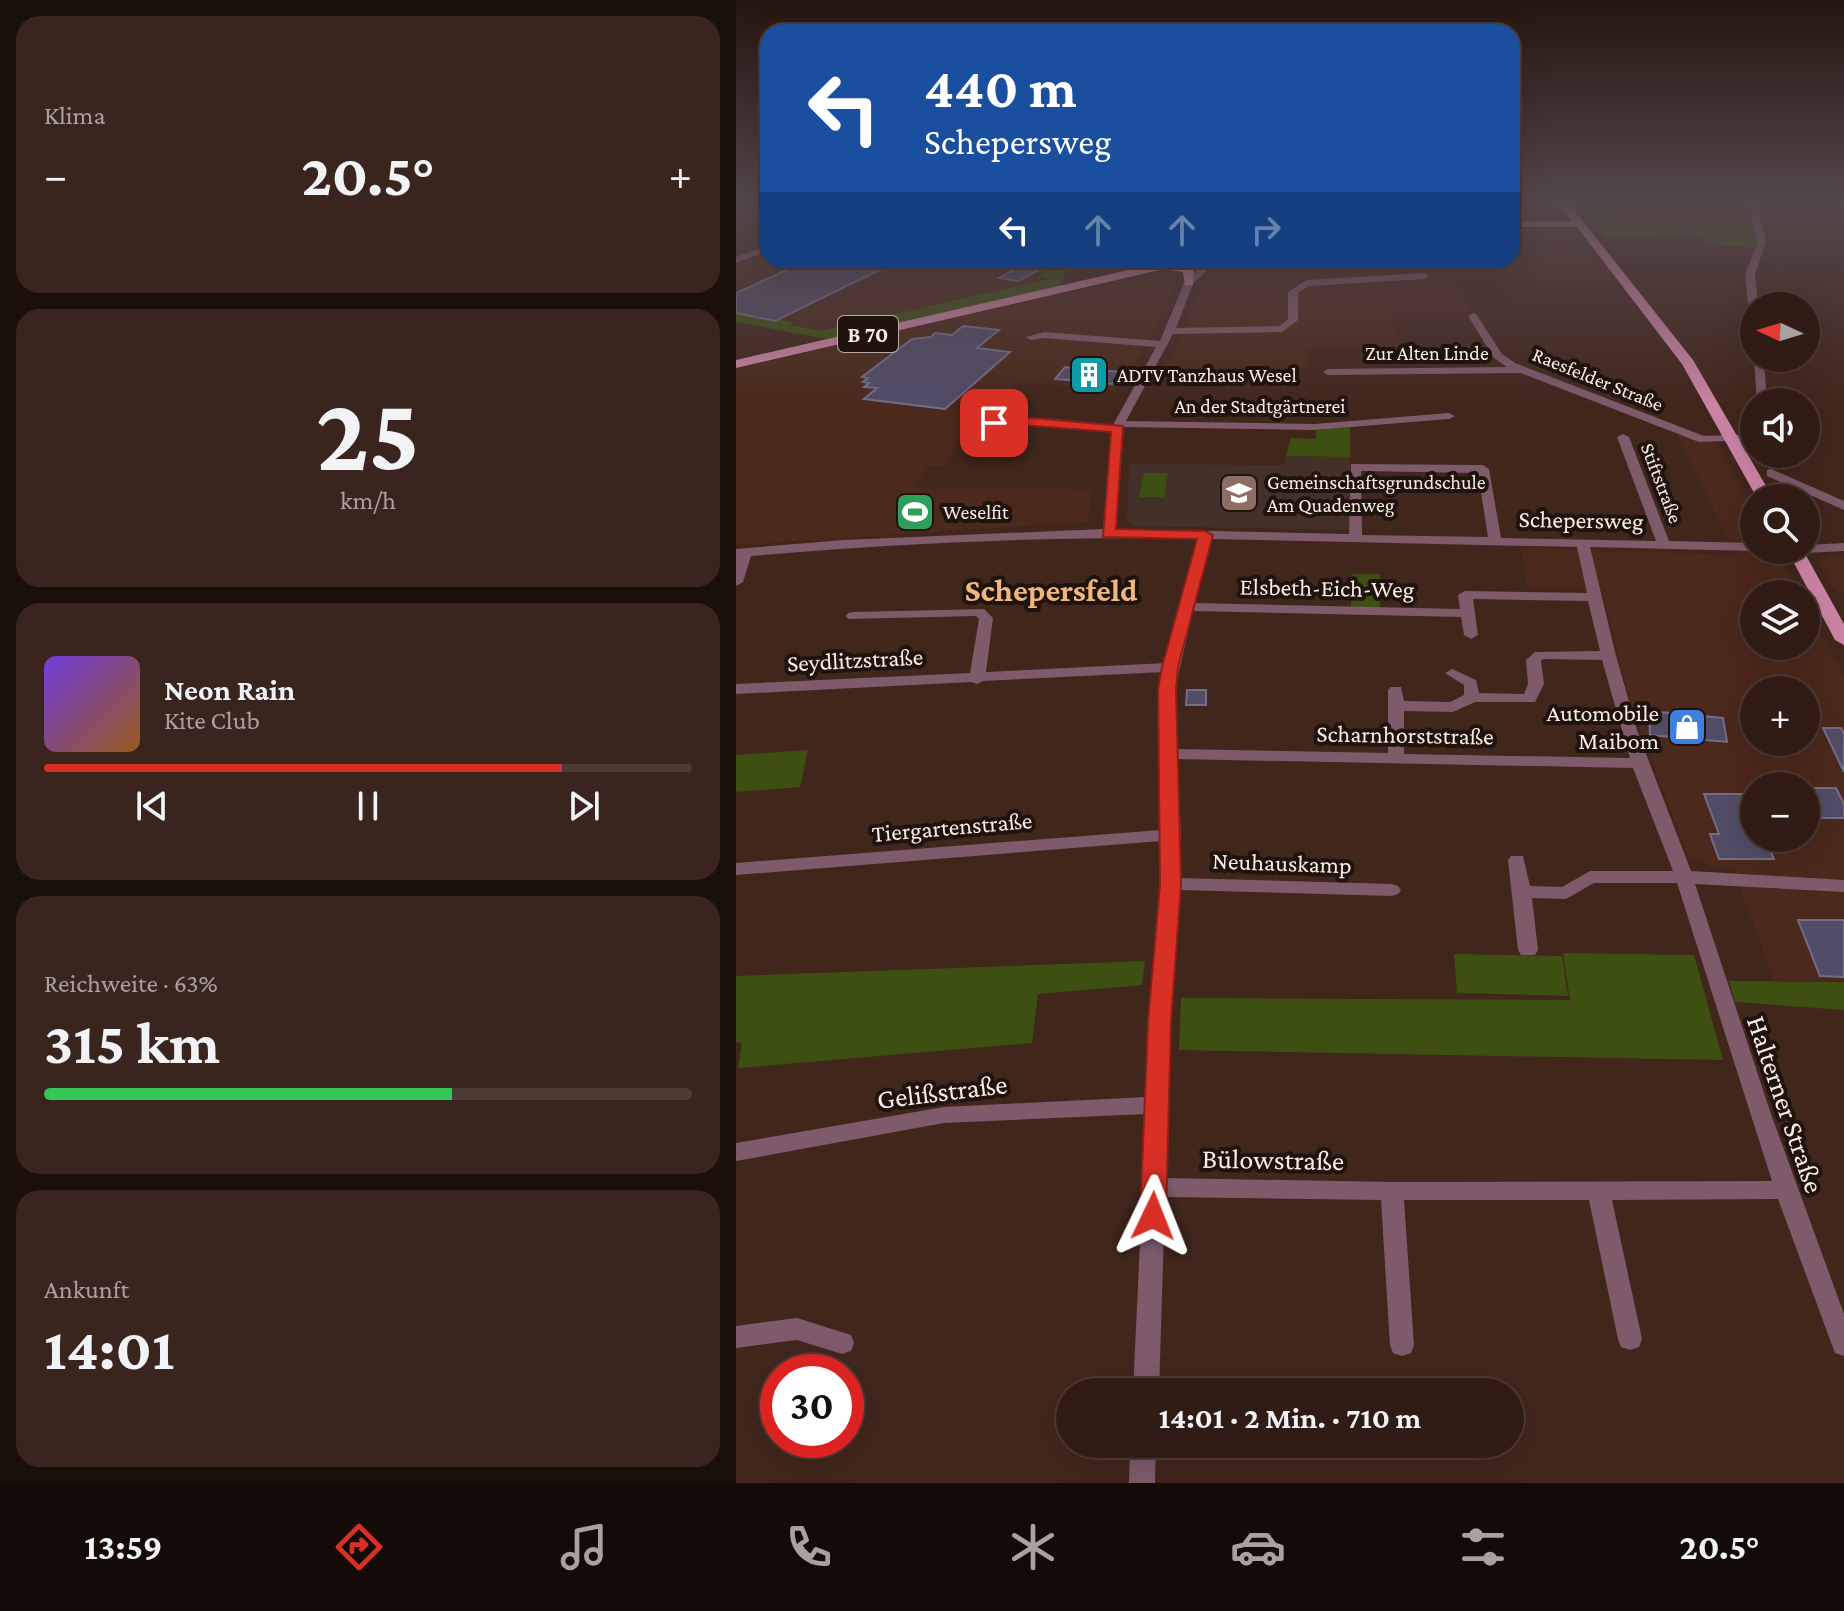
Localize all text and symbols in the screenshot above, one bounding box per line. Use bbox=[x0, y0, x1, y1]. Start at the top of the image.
icon: left bbox=[792, 56, 896, 160]
text: 440 m bbox=[924, 57, 1077, 119]
text: Klima bbox=[44, 101, 106, 130]
text: Schepersweg bbox=[924, 122, 1111, 162]
text: 20.5° bbox=[301, 141, 435, 208]
text: − bbox=[44, 151, 67, 199]
text: + bbox=[669, 151, 692, 199]
icon: left bbox=[992, 208, 1036, 252]
icon: ahead bbox=[1076, 208, 1120, 252]
icon: ahead bbox=[1160, 208, 1204, 252]
icon: right bbox=[1244, 208, 1288, 252]
north arrow bbox=[1740, 292, 1820, 372]
map controls bbox=[1740, 292, 1820, 852]
road number: B 70 bbox=[838, 316, 898, 352]
street label: Zur Alten Linde bbox=[1365, 342, 1489, 364]
street label: Raesfelder Straße bbox=[1530, 343, 1667, 415]
building icon: ADTV Tanzhaus Wesel bbox=[1068, 354, 1110, 396]
place label: ADTV Tanzhaus Wesel bbox=[1117, 364, 1297, 386]
text: 25 bbox=[316, 376, 420, 491]
button: sound bbox=[1740, 388, 1820, 468]
pin bbox=[960, 389, 1028, 457]
street label: An der Stadtgärtnerei bbox=[1175, 395, 1345, 418]
icon: arrive bbox=[972, 401, 1016, 445]
street label: Stiftstraße bbox=[1637, 440, 1687, 526]
place label: Gemeinschaftsgrundschule Am Quadenweg bbox=[1267, 471, 1486, 517]
school or university icon: Gemeinschaftsgrundschule Am Quadenweg bbox=[1218, 472, 1260, 514]
button: search bbox=[1740, 484, 1820, 564]
text: km/h bbox=[340, 486, 396, 515]
sports icon: Weselfit bbox=[894, 491, 936, 533]
place label: Weselfit bbox=[943, 501, 1009, 523]
street label: Schepersweg bbox=[1518, 505, 1644, 534]
district label: Schepersfeld bbox=[964, 572, 1138, 608]
street label: Elsbeth-Eich-Weg bbox=[1239, 572, 1415, 603]
button: layers bbox=[1740, 580, 1820, 660]
street label: Seydlitzstraße bbox=[786, 642, 924, 677]
text: Neon Rain bbox=[164, 673, 295, 706]
button: + bbox=[1740, 676, 1820, 756]
place label: Automobile Maibom bbox=[1547, 699, 1659, 754]
text: Kite Club bbox=[164, 706, 260, 735]
shop icon: Automobile Maibom bbox=[1666, 706, 1708, 748]
street label: Scharnhorststraße bbox=[1316, 719, 1494, 750]
button: − bbox=[1740, 772, 1820, 852]
icon: previous bbox=[130, 784, 174, 828]
icon: pause bbox=[346, 784, 390, 828]
icon: next bbox=[562, 784, 606, 828]
street label: Tiergartenstraße bbox=[871, 806, 1033, 847]
street label: Neuhauskamp bbox=[1212, 847, 1352, 878]
text: Reichweite · 63% bbox=[44, 969, 218, 998]
text: 315 km bbox=[44, 1009, 220, 1076]
street label: Halterner Straße bbox=[1741, 1012, 1830, 1197]
street label: Gelißstraße bbox=[875, 1068, 1009, 1115]
street label: Bülowstraße bbox=[1202, 1143, 1344, 1176]
position arrow bbox=[1111, 1174, 1195, 1258]
text: Ankunft bbox=[44, 1275, 129, 1304]
text: 14:01 bbox=[44, 1315, 174, 1382]
speed limit sign: 30 bbox=[760, 1354, 864, 1458]
text: 14:01 · 2 Min. · 710 m bbox=[1159, 1401, 1421, 1434]
icon: directions bbox=[331, 1519, 387, 1575]
icon: music bbox=[556, 1519, 612, 1575]
icon: phone bbox=[781, 1519, 837, 1575]
icon: climate bbox=[1005, 1519, 1061, 1575]
icon: car bbox=[1230, 1519, 1286, 1575]
icon: filters bbox=[1455, 1519, 1511, 1575]
text: 13:59 bbox=[84, 1527, 162, 1567]
text: 20.5° bbox=[1679, 1527, 1760, 1567]

